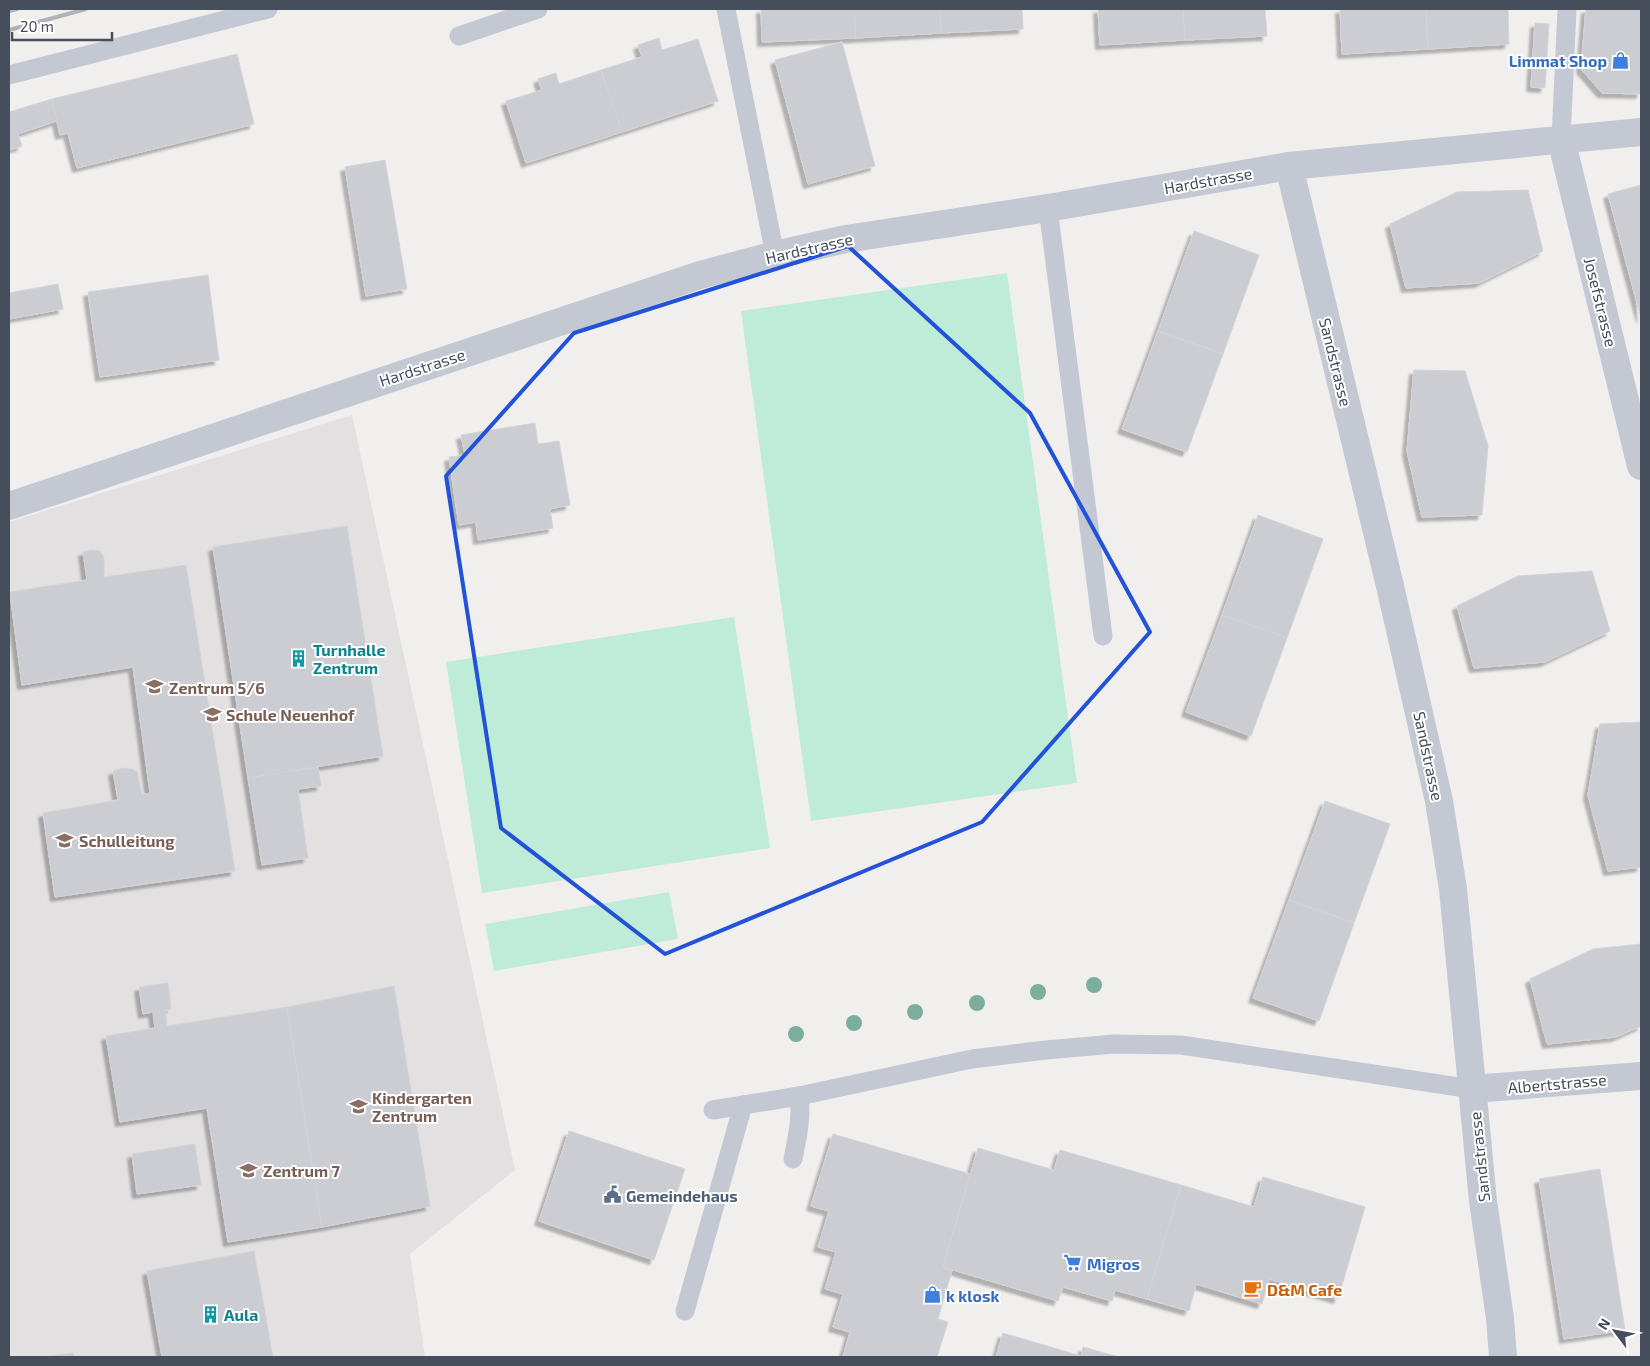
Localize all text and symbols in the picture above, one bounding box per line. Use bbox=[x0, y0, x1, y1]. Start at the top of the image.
scale bar bbox=[12, 10, 112, 42]
text: 20 m bbox=[20, 17, 54, 35]
shop icon: Limmat Shop bbox=[1611, 50, 1631, 70]
place label: Limmat Shop bbox=[1509, 51, 1607, 70]
street label: Hardstrasse bbox=[1162, 163, 1254, 197]
street label: Hardstrasse bbox=[763, 229, 855, 267]
street label: Josefstrasse bbox=[1581, 255, 1621, 349]
street label: Sandstrasse bbox=[1316, 316, 1356, 408]
street label: Hardstrasse bbox=[377, 344, 467, 390]
place label: Turnhalle Zentrum bbox=[313, 640, 386, 677]
building icon: Turnhalle Zentrum bbox=[289, 648, 309, 668]
school or university icon: Zentrum 5/6 bbox=[145, 677, 165, 697]
place label: Zentrum 5/6 bbox=[169, 678, 265, 697]
school or university icon: Schule Neuenhof bbox=[202, 704, 222, 724]
place label: Schule Neuenhof bbox=[226, 705, 355, 724]
street label: Sandstrasse bbox=[1410, 710, 1448, 802]
school or university icon: Schulleitung bbox=[55, 830, 75, 850]
place label: Schulleitung bbox=[79, 831, 175, 850]
street label: Albertstrasse bbox=[1507, 1069, 1607, 1097]
place label: Kindergarten Zentrum bbox=[372, 1088, 472, 1125]
school or university icon: Kindergarten Zentrum bbox=[348, 1096, 368, 1116]
street label: Sandstrasse bbox=[1465, 1111, 1493, 1203]
school or university icon: Zentrum 7 bbox=[239, 1160, 259, 1180]
place label: Zentrum 7 bbox=[263, 1161, 340, 1180]
public building icon: Gemeindehaus bbox=[602, 1185, 622, 1205]
place label: Gemeindehaus bbox=[626, 1186, 738, 1205]
supermarket icon: Migros bbox=[1063, 1253, 1083, 1273]
place label: Migros bbox=[1087, 1254, 1140, 1273]
cafe icon: D&M Cafe bbox=[1243, 1279, 1263, 1299]
place label: D&M Cafe bbox=[1267, 1280, 1342, 1299]
shop icon: k klosk bbox=[922, 1285, 942, 1305]
place label: k klosk bbox=[946, 1286, 999, 1305]
building icon: Aula bbox=[200, 1304, 220, 1324]
place label: Aula bbox=[224, 1305, 258, 1324]
north arrow bbox=[1590, 1306, 1640, 1356]
text: N bbox=[1594, 1315, 1613, 1333]

